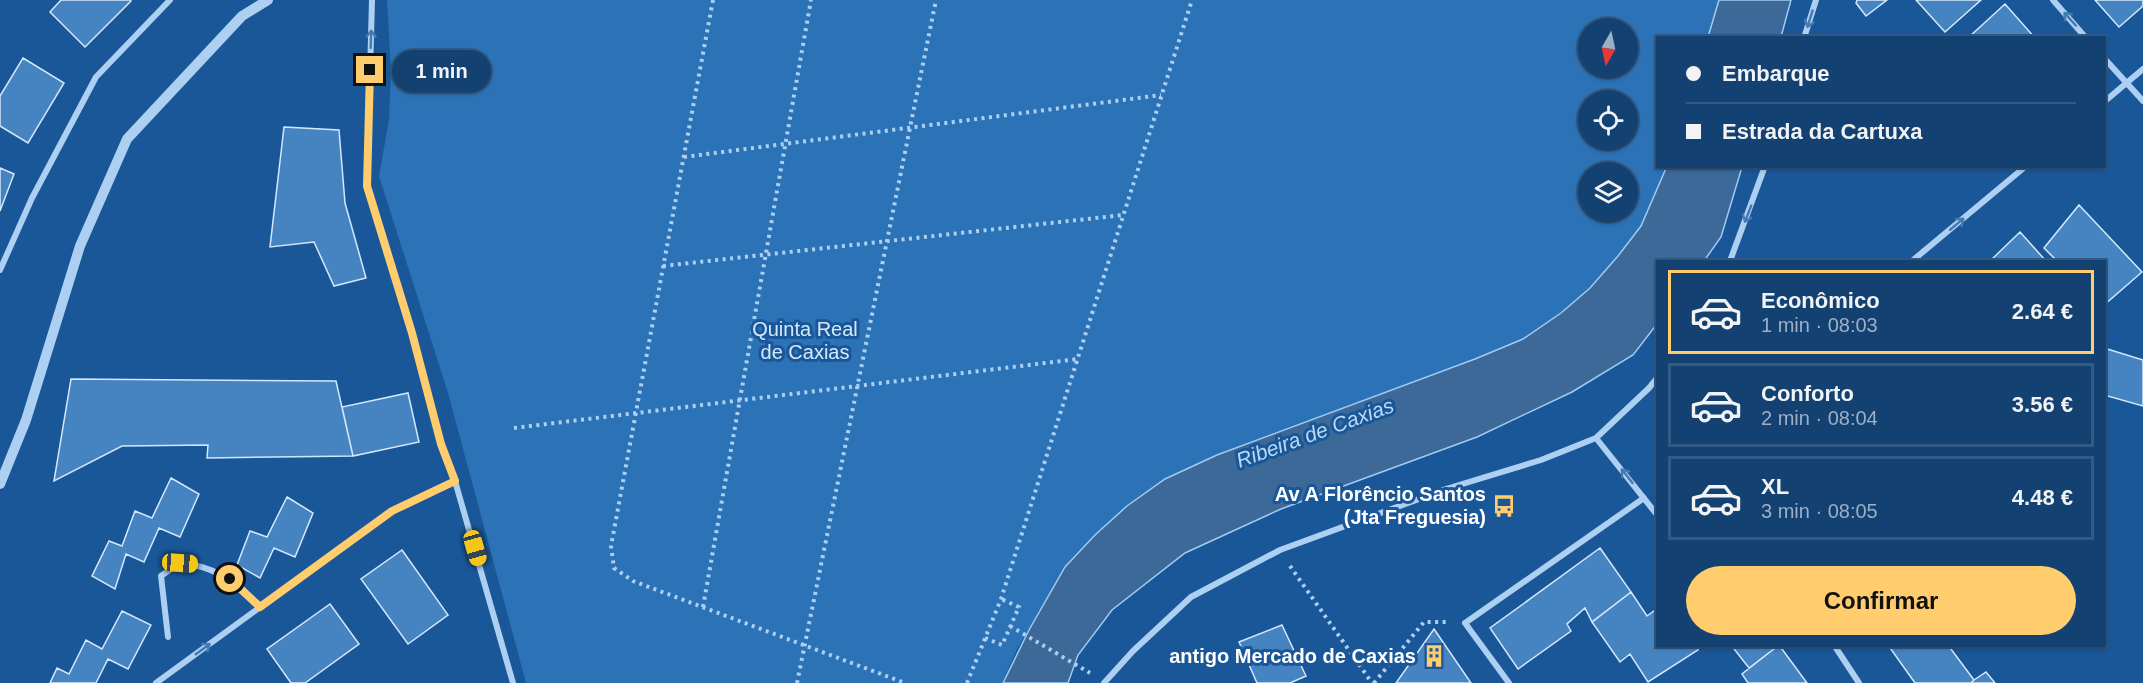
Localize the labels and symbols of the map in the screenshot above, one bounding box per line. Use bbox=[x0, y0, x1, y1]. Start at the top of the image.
one-way arrow bbox=[1804, 9, 1815, 28]
one-way arrow bbox=[2063, 12, 2077, 27]
north arrow bbox=[1578, 18, 1638, 78]
one-way arrow bbox=[365, 30, 377, 50]
callout: 1 min bbox=[391, 49, 490, 91]
route end bbox=[356, 56, 383, 83]
one-way arrow bbox=[1742, 204, 1753, 223]
one-way arrow bbox=[1949, 217, 1965, 230]
park label: Quinta Real de Caxias bbox=[752, 318, 858, 363]
water label: Ribeira de Caxias bbox=[1233, 393, 1397, 472]
one-way arrow bbox=[1621, 469, 1634, 485]
place label: Av A Florêncio Santos (Jta Freguesia) bbox=[1275, 483, 1486, 528]
bus stop icon: Av A Florêncio Santos (Jta Freguesia) bbox=[1491, 493, 1517, 519]
car bbox=[461, 528, 489, 568]
car bbox=[161, 553, 199, 573]
route start bbox=[216, 565, 243, 592]
one-way arrow bbox=[195, 642, 211, 655]
building icon: antigo Mercado de Caxias bbox=[1421, 643, 1447, 669]
place label: antigo Mercado de Caxias bbox=[1169, 645, 1416, 667]

